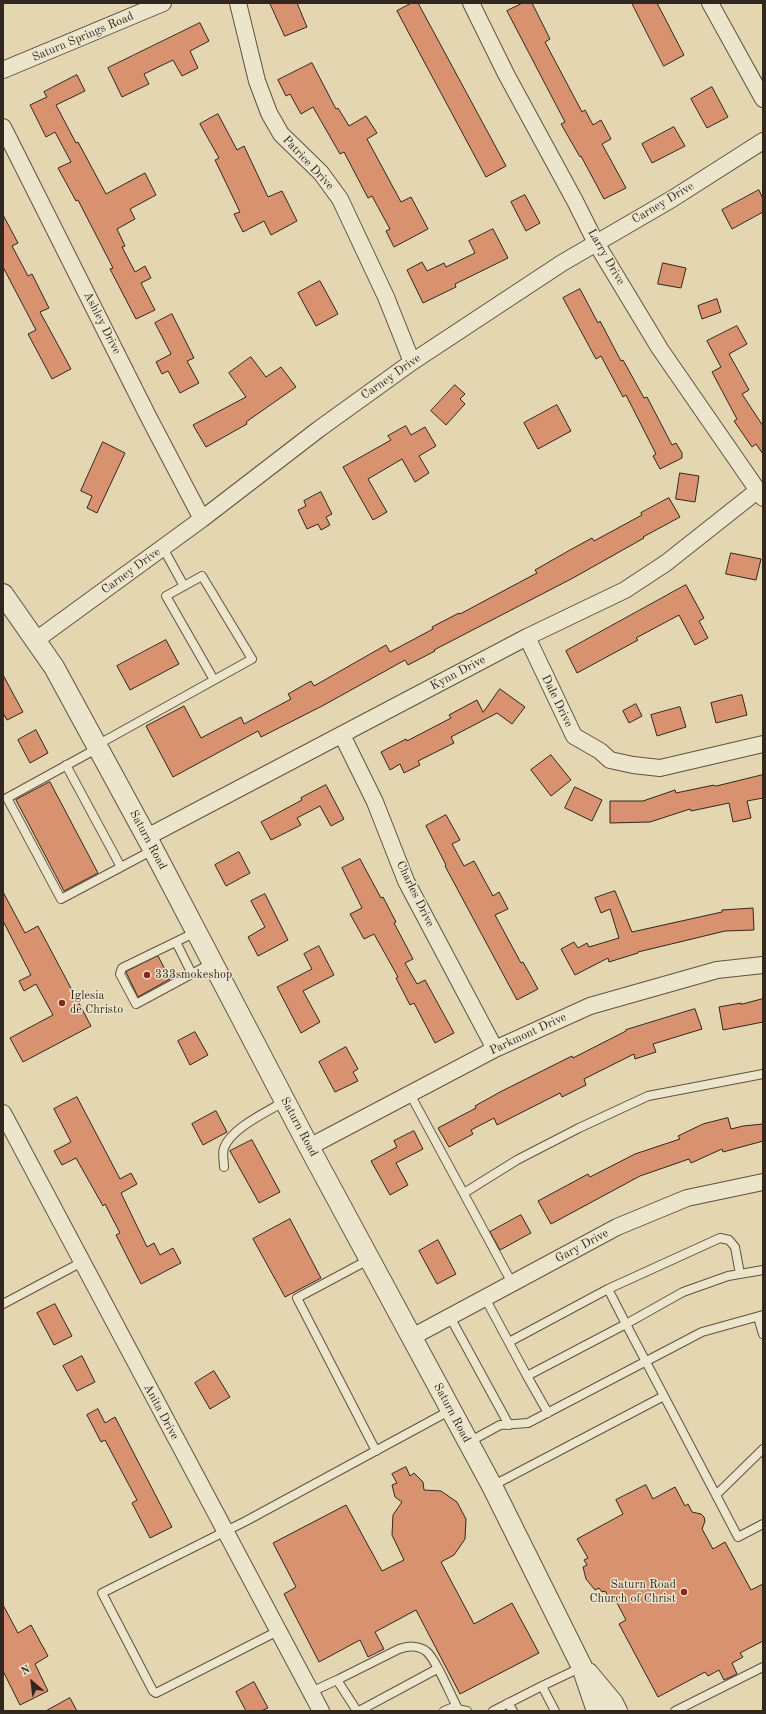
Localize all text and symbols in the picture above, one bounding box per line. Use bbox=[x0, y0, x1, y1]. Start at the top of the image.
street label: Saturn Springs Road bbox=[30, 9, 136, 65]
street label: Patrice Drive bbox=[279, 133, 337, 193]
street label: Carney Drive bbox=[630, 179, 696, 227]
street label: Larry Drive bbox=[584, 226, 628, 288]
street label: Ashley Drive bbox=[80, 289, 124, 357]
street label: Carney Drive bbox=[358, 351, 424, 403]
street label: Carney Drive bbox=[99, 545, 163, 597]
street label: Kynn Drive bbox=[428, 652, 488, 694]
street label: Dale Drive bbox=[538, 673, 576, 729]
street label: Saturn Road bbox=[126, 808, 170, 872]
street label: Charles Drive bbox=[393, 859, 437, 929]
place label: 333smokeshop bbox=[155, 968, 232, 982]
marker: 333smokeshop bbox=[142, 970, 152, 980]
place label: Iglesia de Christo bbox=[70, 989, 123, 1017]
marker: Iglesia de Christo bbox=[57, 998, 67, 1008]
street label: Parkmont Drive bbox=[487, 1010, 569, 1058]
street label: Saturn Road bbox=[277, 1095, 321, 1159]
street label: Gary Drive bbox=[553, 1226, 611, 1266]
street label: Saturn Road bbox=[430, 1381, 474, 1445]
street label: Anita Drive bbox=[140, 1382, 182, 1442]
place label: Saturn Road Church of Christ bbox=[590, 1578, 676, 1606]
marker: Saturn Road Church of Christ bbox=[679, 1587, 689, 1597]
north arrow bbox=[12, 1662, 52, 1702]
text: N bbox=[20, 1664, 32, 1678]

